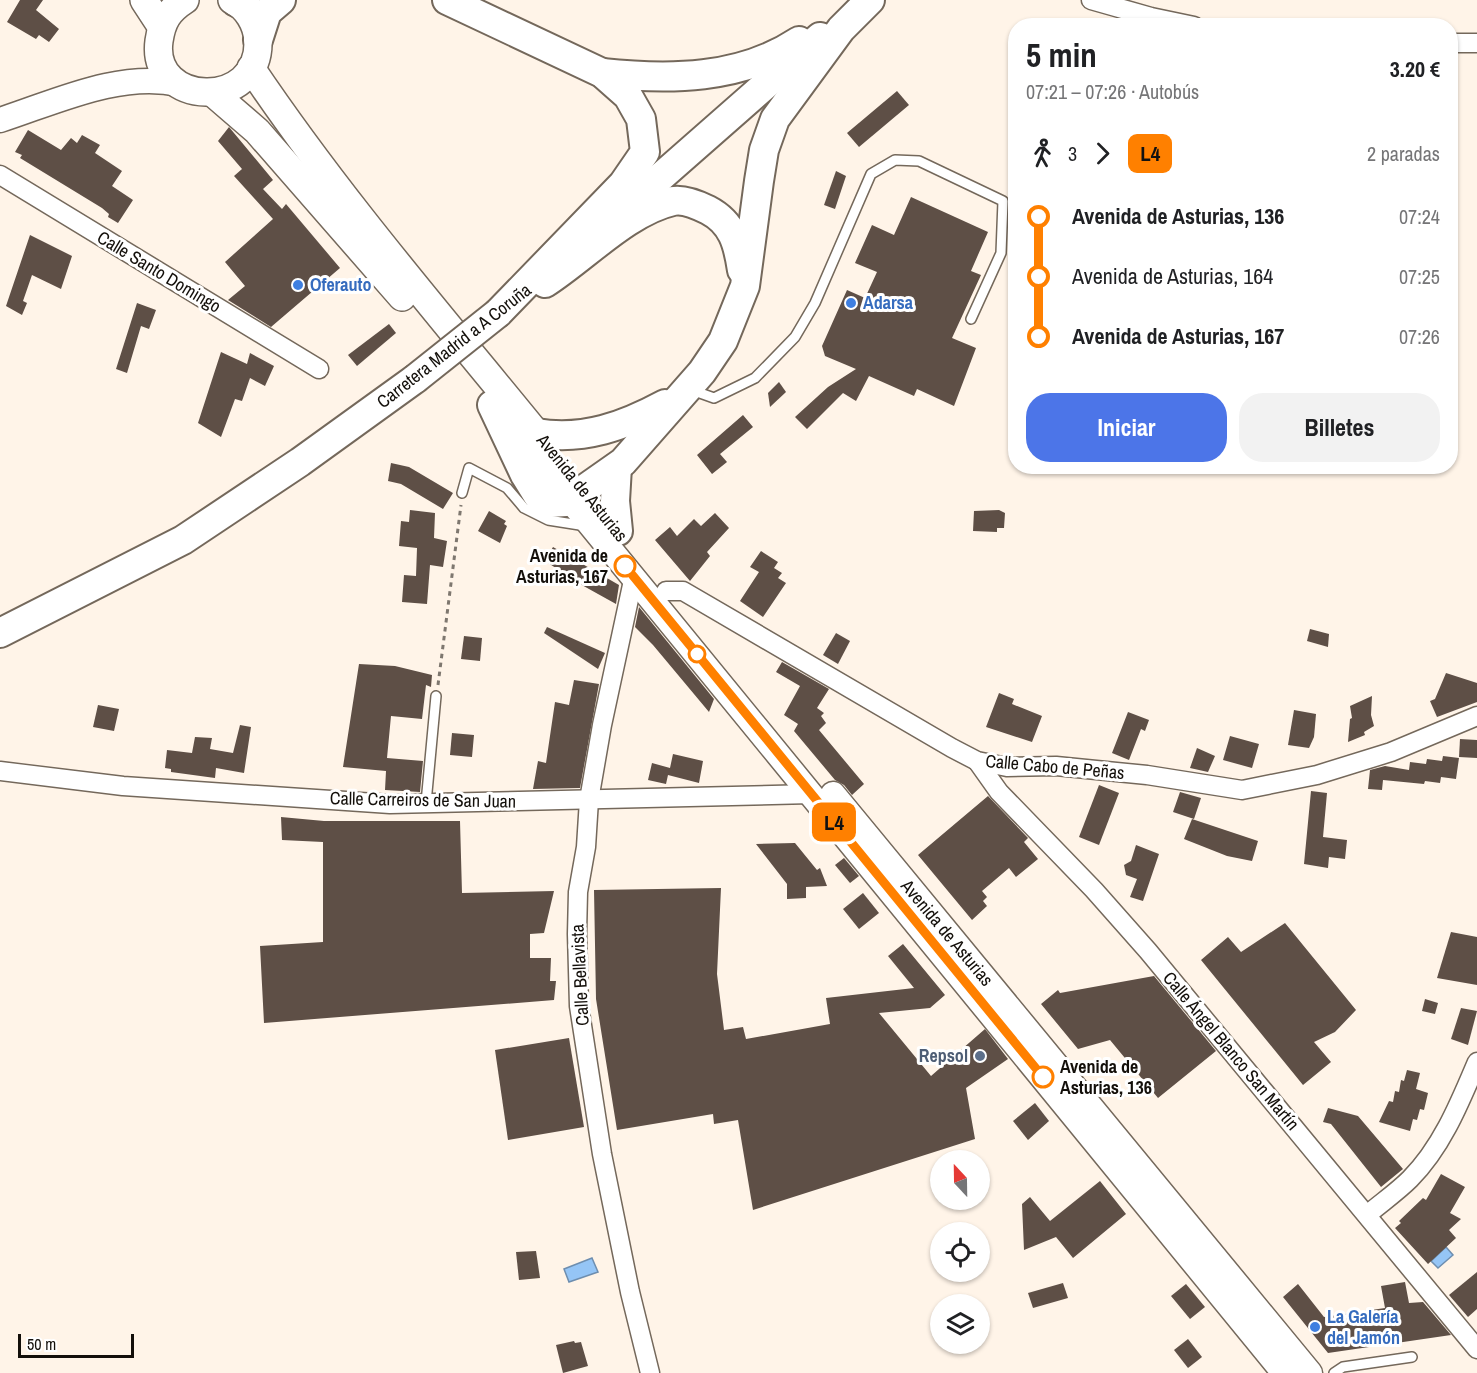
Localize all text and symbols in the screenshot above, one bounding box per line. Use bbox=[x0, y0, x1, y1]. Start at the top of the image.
text: 5 min bbox=[1026, 33, 1097, 77]
text: 3.20 € bbox=[1390, 54, 1440, 84]
text: 07:21 – 07:26 · Autobús bbox=[1026, 78, 1199, 105]
icon: walk bbox=[1026, 137, 1059, 170]
icon: forward bbox=[1086, 137, 1119, 170]
text: L4 bbox=[1140, 139, 1160, 168]
text: 3 bbox=[1068, 140, 1077, 167]
text: 2 paradas bbox=[1367, 140, 1440, 167]
text: Avenida de Asturias, 136 bbox=[1072, 201, 1284, 231]
text: 07:24 bbox=[1399, 203, 1440, 230]
street label: Calle Santo Domingo bbox=[93, 225, 226, 318]
text: Avenida de Asturias, 164 bbox=[1072, 261, 1273, 291]
text: 07:25 bbox=[1399, 263, 1440, 290]
place label: Oferauto bbox=[310, 272, 372, 297]
street label: Carretera Madrid a A Coruña bbox=[371, 277, 536, 414]
marker: Oferauto bbox=[291, 278, 305, 292]
place label: Adarsa bbox=[863, 290, 914, 315]
marker: Adarsa bbox=[844, 296, 858, 310]
text: Avenida de Asturias, 167 bbox=[1072, 321, 1284, 351]
text: 07:26 bbox=[1399, 323, 1440, 350]
button: Iniciar bbox=[1026, 393, 1227, 462]
button: Billetes bbox=[1239, 393, 1440, 462]
street label: Avenida de Asturias bbox=[531, 428, 634, 547]
place label: Avenida de Asturias, 167 bbox=[516, 543, 608, 589]
marker: Avenida de Asturias, 167 bbox=[614, 555, 636, 577]
unlabelled marker bbox=[688, 645, 706, 663]
street label: Calle Cabo de Peñas bbox=[984, 748, 1126, 785]
street label: Calle Carreiros de San Juan bbox=[330, 785, 516, 814]
line badge: L4 bbox=[807, 802, 861, 842]
text: L4 bbox=[824, 808, 844, 837]
street label: Avenida de Asturias bbox=[895, 873, 999, 991]
street label: Calle Bellavista bbox=[564, 924, 595, 1026]
street label: Calle Ángel Blanco San Martín bbox=[1157, 966, 1305, 1135]
place label: Repsol bbox=[919, 1043, 968, 1068]
marker: Repsol bbox=[973, 1049, 987, 1063]
place label: Avenida de Asturias, 136 bbox=[1060, 1054, 1152, 1100]
marker: Avenida de Asturias, 136 bbox=[1032, 1066, 1054, 1088]
north arrow bbox=[930, 1150, 990, 1210]
map controls bbox=[930, 1150, 990, 1354]
button: locate bbox=[930, 1222, 990, 1282]
button: layers bbox=[930, 1294, 990, 1354]
place label: La Galería del Jamón bbox=[1327, 1304, 1400, 1350]
marker: La Galería del Jamón bbox=[1308, 1320, 1322, 1334]
scale bar bbox=[18, 1331, 134, 1358]
text: 50 m bbox=[27, 1333, 56, 1355]

